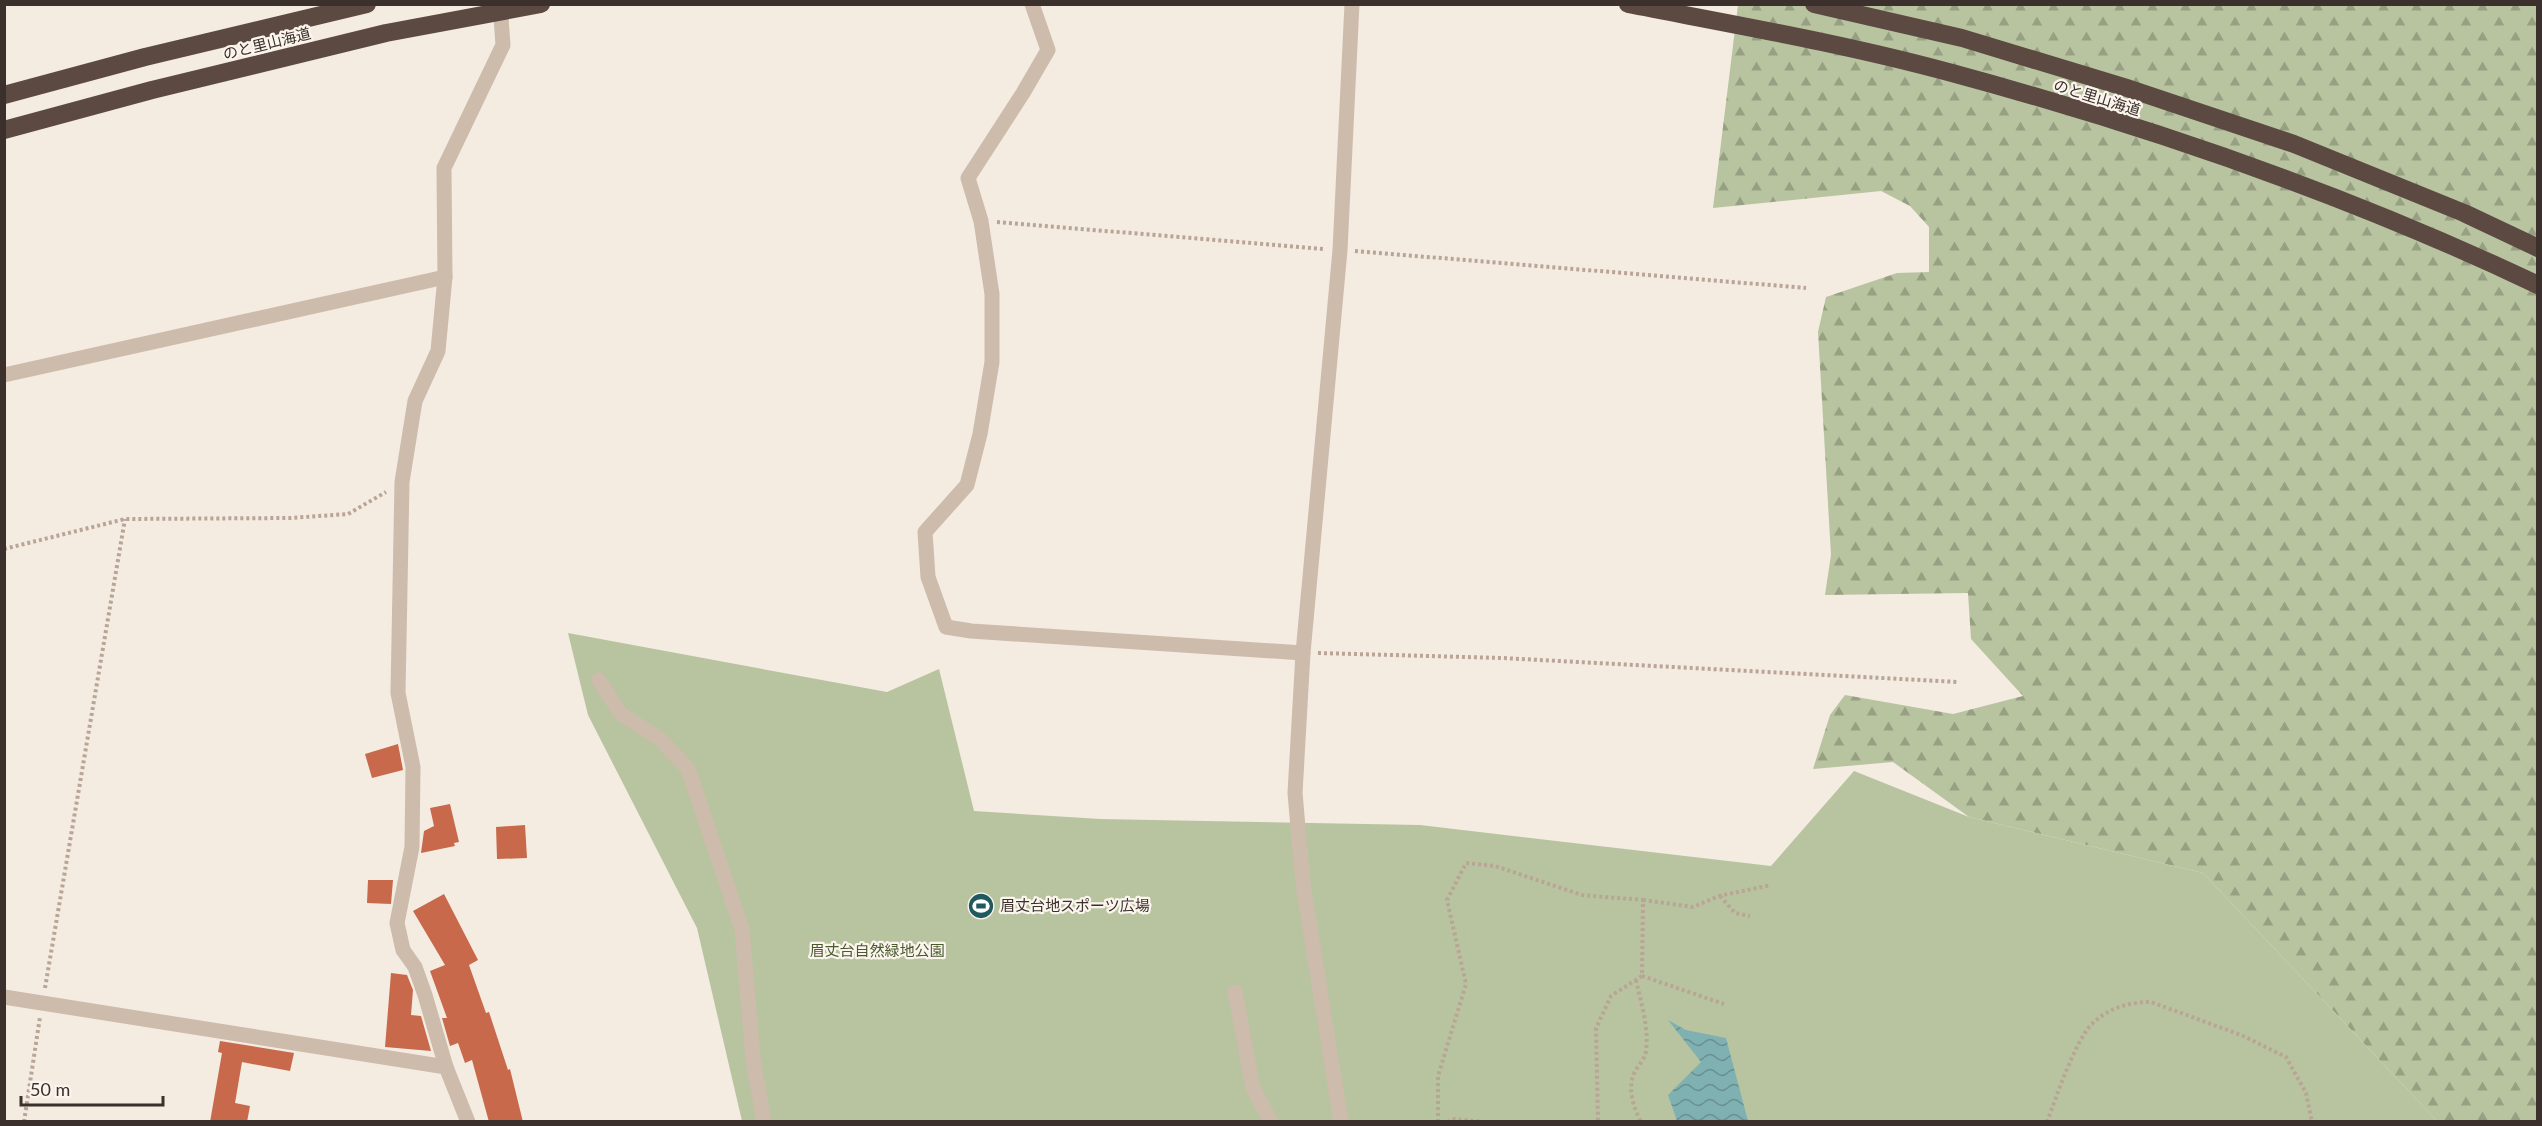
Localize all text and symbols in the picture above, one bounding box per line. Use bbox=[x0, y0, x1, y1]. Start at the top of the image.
street label: のと里山海道 bbox=[221, 23, 313, 63]
street label: のと里山海道 bbox=[2052, 75, 2143, 119]
sports icon: 眉丈台地スポーツ広場 bbox=[966, 891, 996, 921]
place label: 眉丈台地スポーツ広場 bbox=[1000, 896, 1150, 914]
park label: 眉丈台自然緑地公園 bbox=[809, 941, 945, 959]
scale bar bbox=[21, 1069, 164, 1107]
text: 50 m bbox=[30, 1078, 70, 1100]

